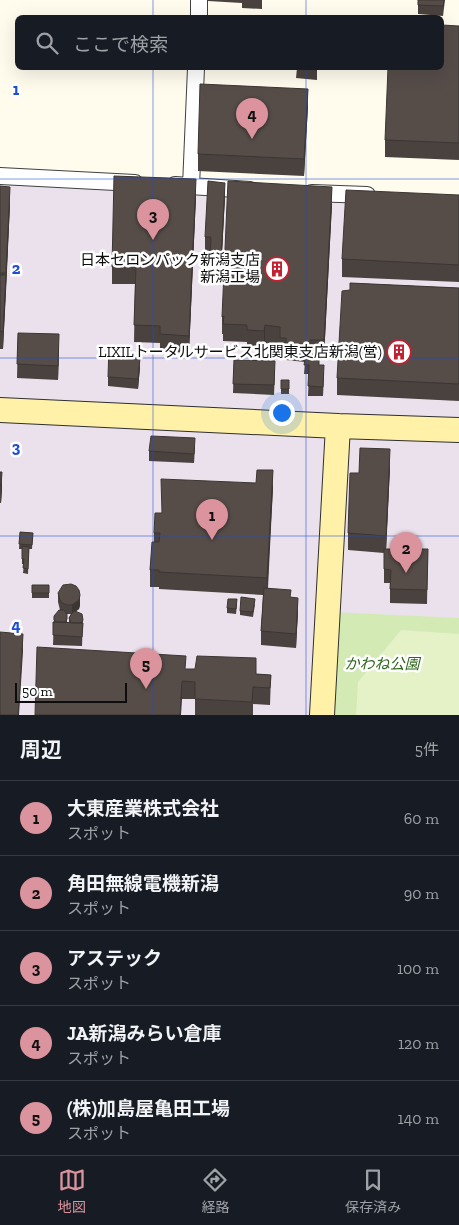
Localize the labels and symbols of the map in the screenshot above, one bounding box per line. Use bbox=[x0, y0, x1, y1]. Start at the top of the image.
text: 1 bbox=[13, 80, 20, 99]
pin: 4 bbox=[236, 98, 268, 139]
pin: 3 bbox=[137, 199, 169, 240]
place label: 日本セロンパック新潟支店 新潟工場 bbox=[80, 251, 260, 286]
building icon: 日本セロンパック新潟支店 新潟工場 bbox=[264, 256, 290, 282]
text: 2 bbox=[12, 259, 21, 278]
building icon: LIXILトータルサービス北関東支店新潟(営) bbox=[386, 339, 412, 365]
place label: LIXILトータルサービス北関東支店新潟(営) bbox=[98, 343, 382, 361]
your location bbox=[269, 400, 295, 426]
text: 3 bbox=[12, 438, 21, 457]
pin: 1 bbox=[196, 499, 228, 540]
pin: 2 bbox=[390, 532, 422, 573]
text: 4 bbox=[11, 616, 21, 635]
pin: 5 bbox=[130, 648, 162, 689]
park label: かわね公園 bbox=[344, 655, 421, 673]
scale bar bbox=[15, 680, 128, 703]

